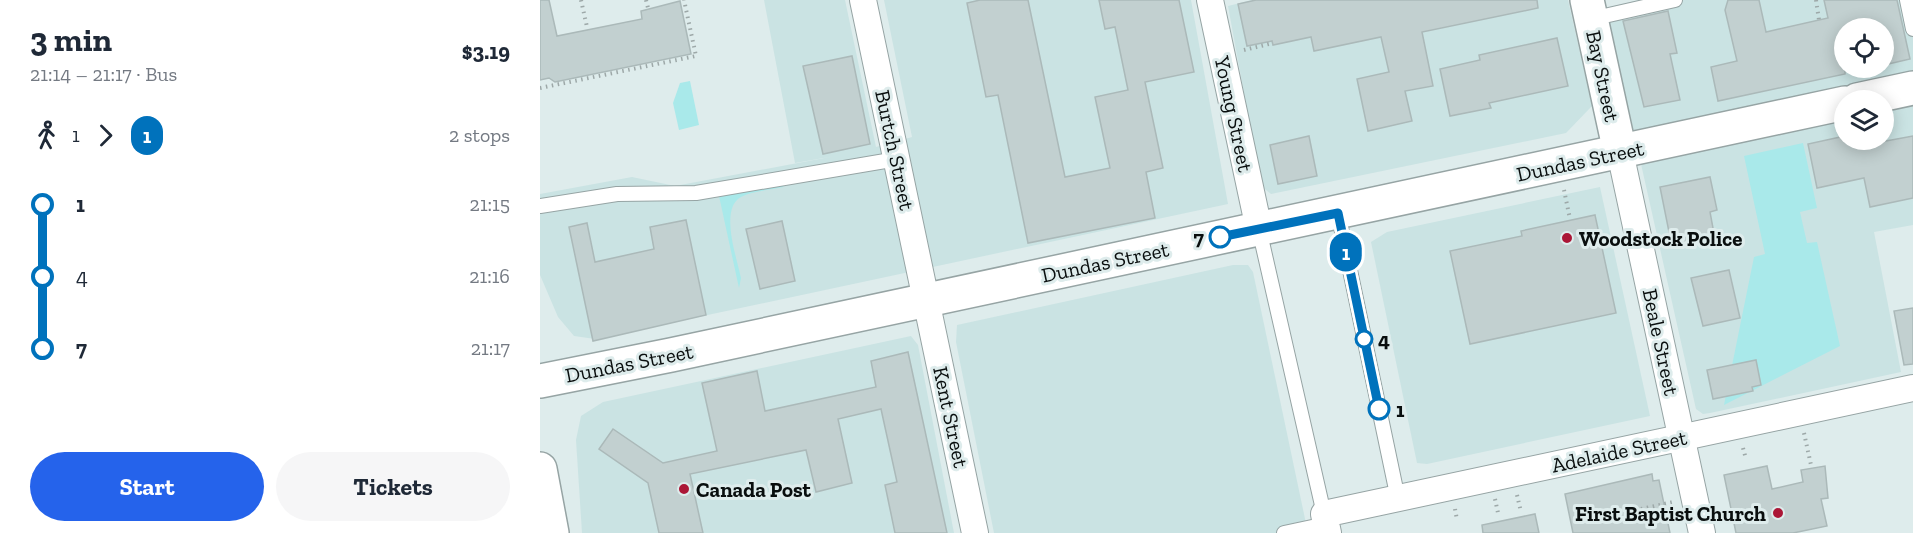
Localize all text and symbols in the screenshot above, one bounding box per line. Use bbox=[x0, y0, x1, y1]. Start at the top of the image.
map controls bbox=[1834, 18, 1894, 150]
button: locate bbox=[1834, 18, 1894, 78]
text: 3 min bbox=[30, 20, 112, 59]
street label: Bay Street bbox=[1581, 28, 1625, 124]
text: $3.19 bbox=[462, 38, 510, 65]
street label: Young Street bbox=[1209, 53, 1258, 174]
text: 21:14 – 21:17 · Bus bbox=[30, 62, 177, 86]
street label: Burtch Street bbox=[870, 88, 920, 213]
button: layers bbox=[1834, 90, 1894, 150]
icon: walk bbox=[30, 119, 63, 152]
icon: forward bbox=[89, 119, 122, 152]
text: 1 bbox=[72, 123, 80, 147]
text: 1 bbox=[143, 123, 151, 148]
text: 2 stops bbox=[449, 123, 510, 147]
street label: Dundas Street bbox=[1514, 135, 1646, 187]
text: 1 bbox=[76, 191, 85, 218]
text: 21:15 bbox=[470, 192, 510, 216]
place label: 7 bbox=[1194, 225, 1205, 250]
marker: 7 bbox=[1209, 226, 1231, 248]
place label: Woodstock Police bbox=[1579, 226, 1742, 251]
marker: Woodstock Police bbox=[1560, 231, 1574, 245]
line badge: 1 bbox=[1326, 232, 1366, 272]
street label: Dundas Street bbox=[1039, 236, 1171, 288]
text: 1 bbox=[1342, 240, 1350, 265]
text: 4 bbox=[76, 263, 88, 290]
text: 21:16 bbox=[469, 264, 510, 288]
street label: Beale Street bbox=[1638, 286, 1685, 398]
place label: 4 bbox=[1378, 327, 1390, 352]
marker: 4 bbox=[1355, 330, 1373, 348]
text: 7 bbox=[76, 335, 87, 362]
text: 21:17 bbox=[471, 336, 510, 360]
street label: Dundas Street bbox=[563, 338, 695, 388]
street label: Kent Street bbox=[928, 364, 974, 470]
place label: 1 bbox=[1396, 397, 1405, 422]
marker: 1 bbox=[1368, 398, 1390, 420]
street label: Adelaide Street bbox=[1549, 424, 1689, 478]
button: Start bbox=[30, 452, 264, 521]
button: Tickets bbox=[276, 452, 510, 521]
place label: Canada Post bbox=[696, 477, 812, 502]
marker: Canada Post bbox=[677, 482, 691, 496]
place label: First Baptist Church bbox=[1575, 501, 1766, 526]
marker: First Baptist Church bbox=[1771, 506, 1785, 520]

